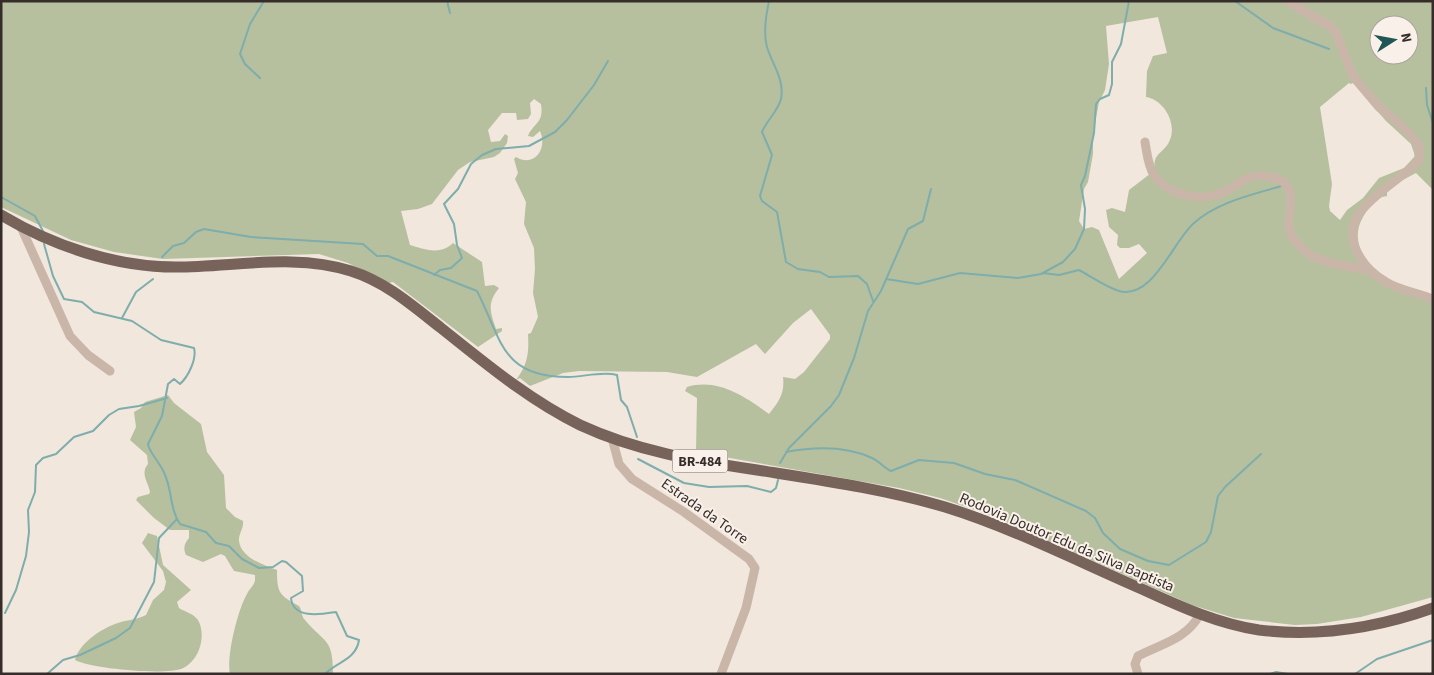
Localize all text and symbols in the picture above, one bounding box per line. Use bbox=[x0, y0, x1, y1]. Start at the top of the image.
north arrow bbox=[1369, 15, 1419, 65]
text: N bbox=[1395, 31, 1416, 44]
road number: BR-484 bbox=[672, 450, 728, 472]
street label: Estrada da Torre bbox=[657, 474, 753, 549]
street label: Rodovia Doutor Edu da Silva Baptista bbox=[956, 488, 1177, 597]

